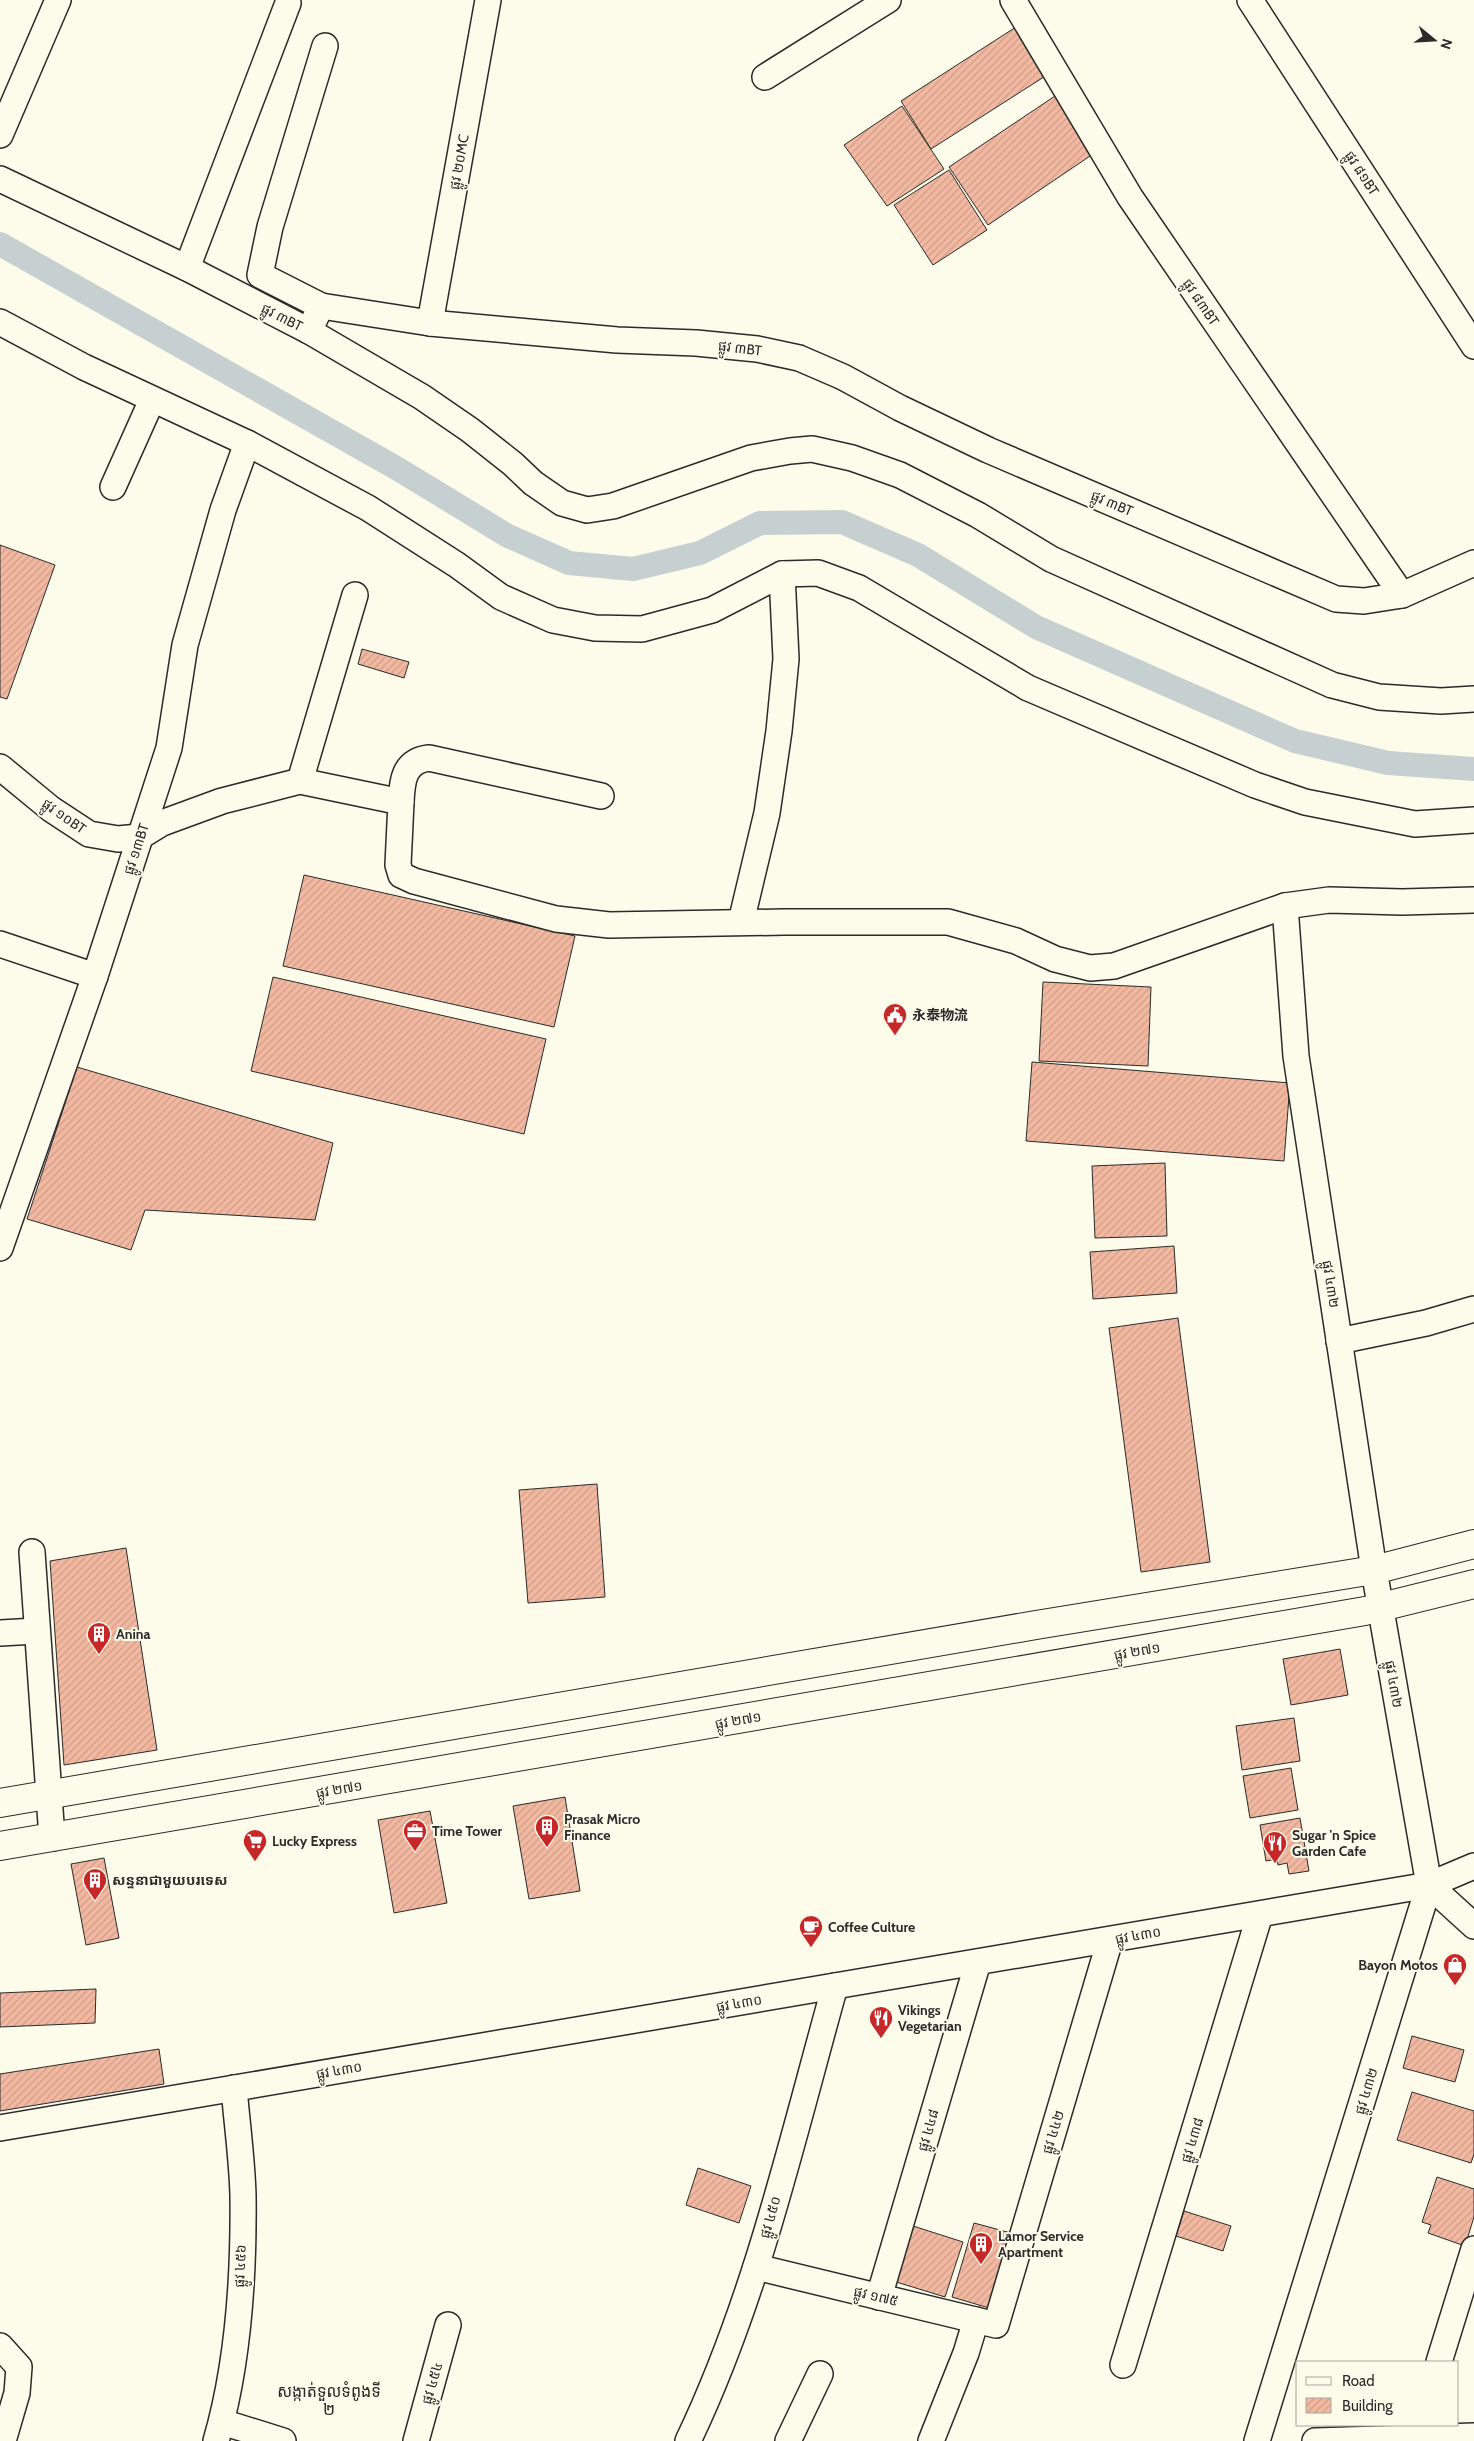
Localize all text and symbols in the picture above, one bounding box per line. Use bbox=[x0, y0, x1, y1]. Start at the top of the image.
north arrow bbox=[1409, 15, 1459, 65]
text: N bbox=[1436, 37, 1456, 52]
street label: ផ្លូវ ២០MC bbox=[445, 133, 476, 192]
street label: ផ្លូវ ៨១BT bbox=[1338, 147, 1383, 201]
street label: ផ្លូវ ៨៣BT bbox=[1176, 275, 1224, 331]
street label: ផ្លូវ ៣BT bbox=[257, 299, 306, 338]
street label: ផ្លូវ ៣BT bbox=[717, 336, 764, 363]
street label: ផ្លូវ ៣BT bbox=[1087, 486, 1136, 523]
street label: ផ្លូវ ១០BT bbox=[37, 794, 90, 841]
street label: ផ្លូវ ១៣BT bbox=[119, 821, 156, 878]
public building icon: 永泰物流 bbox=[882, 1002, 908, 1036]
place label: 永泰物流 bbox=[912, 1006, 968, 1024]
street label: ផ្លូវ ៤៣២ bbox=[1315, 1259, 1344, 1310]
building icon: Anina bbox=[86, 1621, 112, 1655]
place label: Anina bbox=[116, 1625, 151, 1643]
street label: ផ្លូវ ២៧១ bbox=[1112, 1638, 1162, 1667]
street label: ផ្លូវ ៤៣២ bbox=[1378, 1659, 1407, 1710]
street label: ផ្លូវ ២៧១ bbox=[713, 1707, 763, 1736]
street label: ផ្លូវ ២៧១ bbox=[314, 1776, 364, 1805]
place label: Prasak Micro Finance bbox=[564, 1810, 640, 1844]
building icon: Prasak Micro Finance bbox=[534, 1814, 560, 1848]
office icon: Time Tower bbox=[402, 1818, 428, 1852]
place label: Time Tower bbox=[432, 1822, 502, 1840]
place label: Sugar 'n Spice Garden Cafe bbox=[1292, 1826, 1376, 1860]
supermarket icon: Lucky Express bbox=[242, 1828, 268, 1862]
restaurant icon: Sugar 'n Spice Garden Cafe bbox=[1262, 1830, 1288, 1864]
place label: Lucky Express bbox=[272, 1832, 357, 1850]
building icon: សន្ទនាជាមួយបរទេស bbox=[82, 1867, 108, 1901]
place label: សន្ទនាជាមួយបរទេស bbox=[112, 1871, 228, 1889]
cafe icon: Coffee Culture bbox=[798, 1914, 824, 1948]
place label: Coffee Culture bbox=[828, 1918, 915, 1936]
street label: ផ្លូវ ៤៣០ bbox=[1114, 1922, 1163, 1951]
shop icon: Bayon Motos bbox=[1442, 1952, 1468, 1986]
place label: Bayon Motos bbox=[1358, 1956, 1438, 1974]
street label: ផ្លូវ ៤៣០ bbox=[715, 1990, 764, 2019]
place label: Vikings Vegetarian bbox=[898, 2001, 962, 2035]
restaurant icon: Vikings Vegetarian bbox=[868, 2005, 894, 2039]
street label: ផ្លូវ ៤៣០ bbox=[315, 2057, 364, 2086]
street label: ផ្លូវ ៤៣២ bbox=[1350, 2065, 1385, 2118]
street label: ផ្លូវ ៤៤៨ bbox=[913, 2107, 946, 2154]
street label: ផ្លូវ ៤៤២ bbox=[1038, 2108, 1071, 2157]
street label: ផ្លូវ ៤៣៨ bbox=[1177, 2115, 1210, 2166]
street label: ផ្លូវ ៤៥០ bbox=[755, 2194, 788, 2241]
place label: Lamor Service Apartment bbox=[998, 2227, 1084, 2261]
building icon: Lamor Service Apartment bbox=[968, 2231, 994, 2265]
street label: ផ្លូវ ៤៥៦ bbox=[230, 2244, 253, 2288]
street label: ផ្លូវ ១៧៥ bbox=[851, 2282, 900, 2313]
street label: ផ្លូវ ៤៥៤ bbox=[417, 2360, 450, 2407]
legend bbox=[1296, 2361, 1459, 2426]
text: Road bbox=[1342, 2372, 1375, 2390]
district label: សង្កាត់ទួលទំពូងទី ២ bbox=[277, 2381, 381, 2419]
text: Building bbox=[1342, 2397, 1393, 2415]

